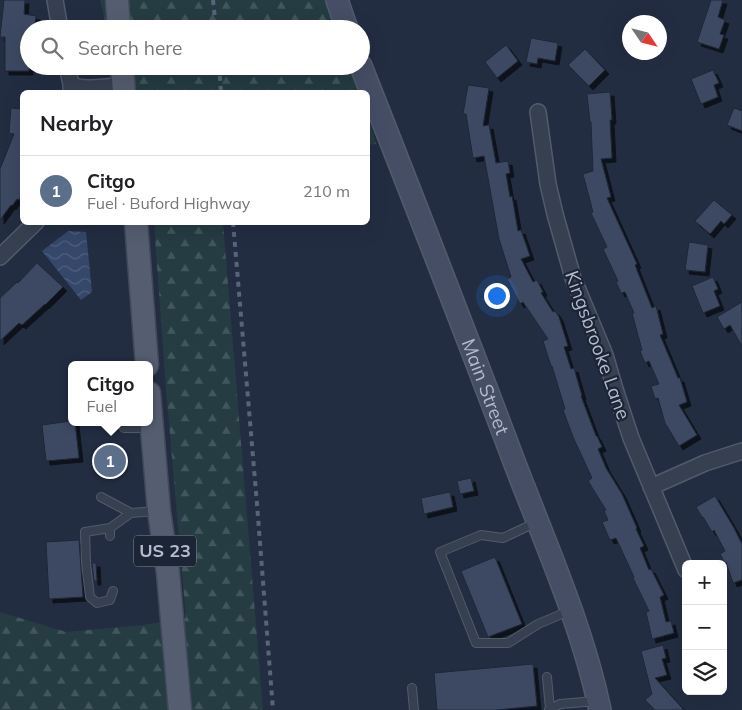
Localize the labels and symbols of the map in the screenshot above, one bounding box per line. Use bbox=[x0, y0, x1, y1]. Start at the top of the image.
north arrow bbox=[622, 15, 667, 60]
street label: Kingsbrooke Lane bbox=[560, 267, 636, 423]
your location bbox=[484, 283, 510, 309]
street label: Main Street bbox=[456, 335, 515, 438]
pin: 1 bbox=[94, 442, 126, 480]
road number: US 23 bbox=[134, 536, 196, 566]

